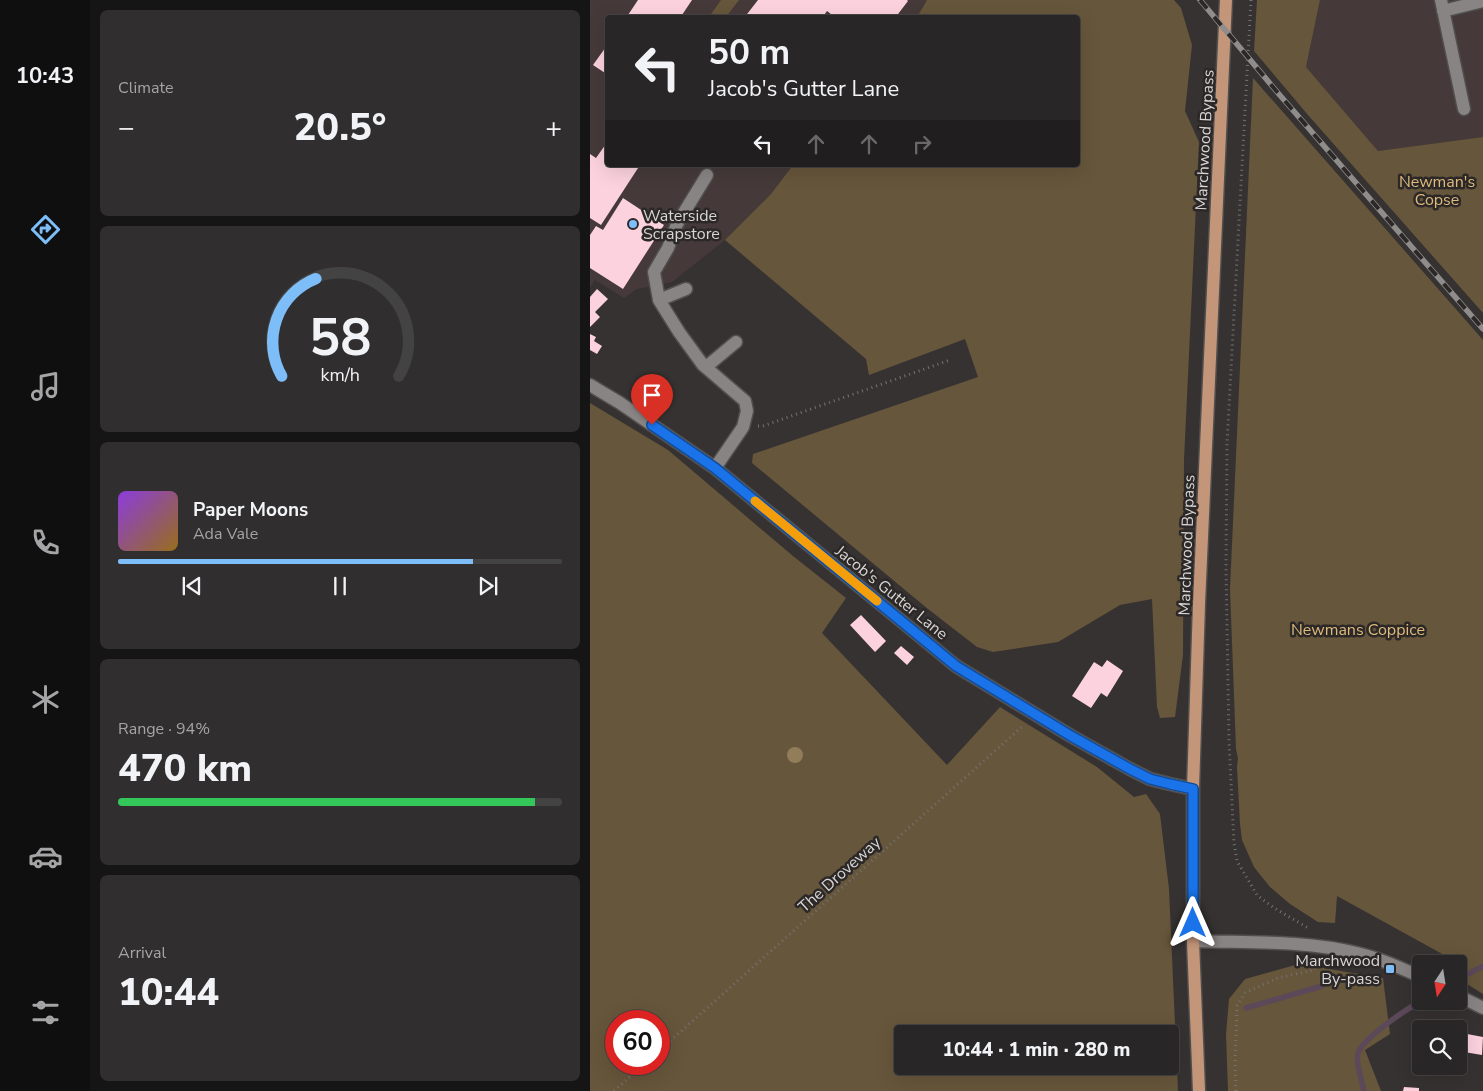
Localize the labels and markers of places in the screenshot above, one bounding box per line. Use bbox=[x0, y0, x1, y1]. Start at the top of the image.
place label: Waterside Scrapstore bbox=[643, 205, 720, 245]
marker: Waterside Scrapstore bbox=[627, 218, 639, 230]
pin bbox=[631, 374, 673, 425]
place label: Marchwood By-pass bbox=[1295, 950, 1380, 990]
marker: Marchwood By-pass bbox=[1384, 963, 1396, 975]

